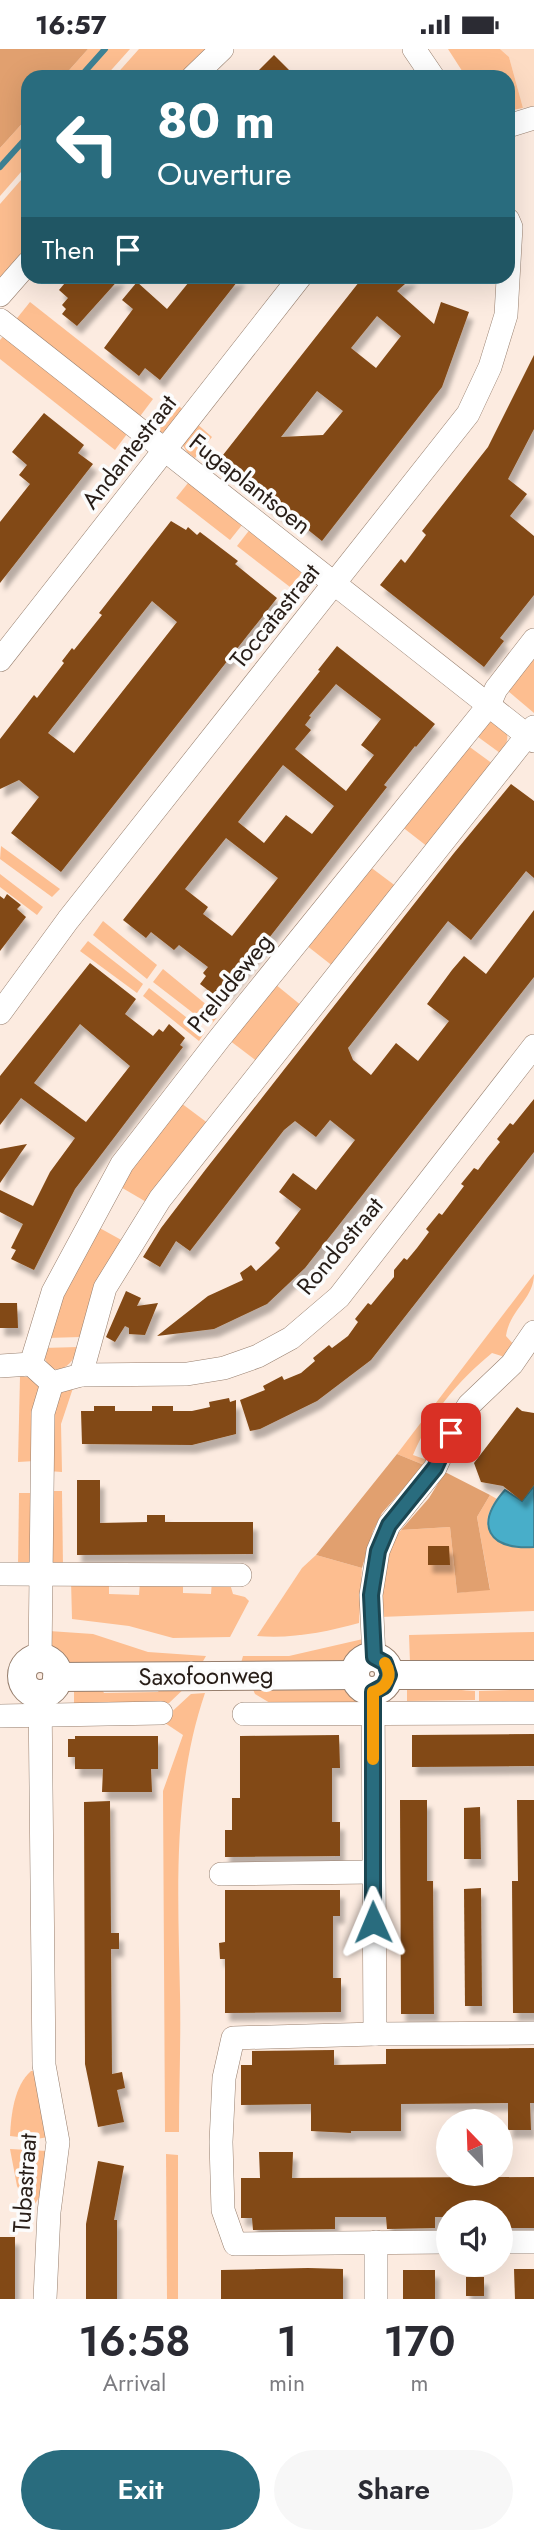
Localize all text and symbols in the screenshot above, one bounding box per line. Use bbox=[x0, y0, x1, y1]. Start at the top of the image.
text: 16:57 bbox=[35, 6, 106, 44]
text: 80 m bbox=[157, 86, 275, 156]
icon: left bbox=[42, 98, 133, 189]
text: Ouverture bbox=[157, 151, 292, 197]
text: Then bbox=[42, 231, 95, 269]
icon: arrive bbox=[109, 231, 147, 269]
street label: Andantestraat bbox=[73, 387, 185, 516]
street label: Fugaplantsoen bbox=[182, 425, 319, 542]
street label: Toccatastraat bbox=[221, 555, 328, 676]
street label: Preludeweg bbox=[179, 926, 281, 1040]
street label: Rondostraat bbox=[288, 1189, 391, 1302]
pin bbox=[421, 1403, 481, 1463]
icon: arrive bbox=[432, 1414, 470, 1452]
street label: Saxofoonweg bbox=[138, 1657, 274, 1694]
position arrow bbox=[336, 1885, 410, 1959]
north arrow bbox=[436, 2109, 513, 2186]
map controls bbox=[436, 2109, 513, 2277]
street label: Tubastraat bbox=[4, 2132, 45, 2234]
button: sound bbox=[436, 2200, 513, 2277]
text: 16:58 bbox=[78, 2311, 191, 2372]
text: 1 bbox=[277, 2311, 297, 2372]
text: 170 bbox=[384, 2311, 455, 2372]
text: Arrival bbox=[103, 2366, 166, 2400]
text: min bbox=[269, 2366, 305, 2400]
text: m bbox=[411, 2366, 428, 2400]
button: Exit bbox=[21, 2450, 260, 2530]
button: Share bbox=[274, 2450, 513, 2530]

